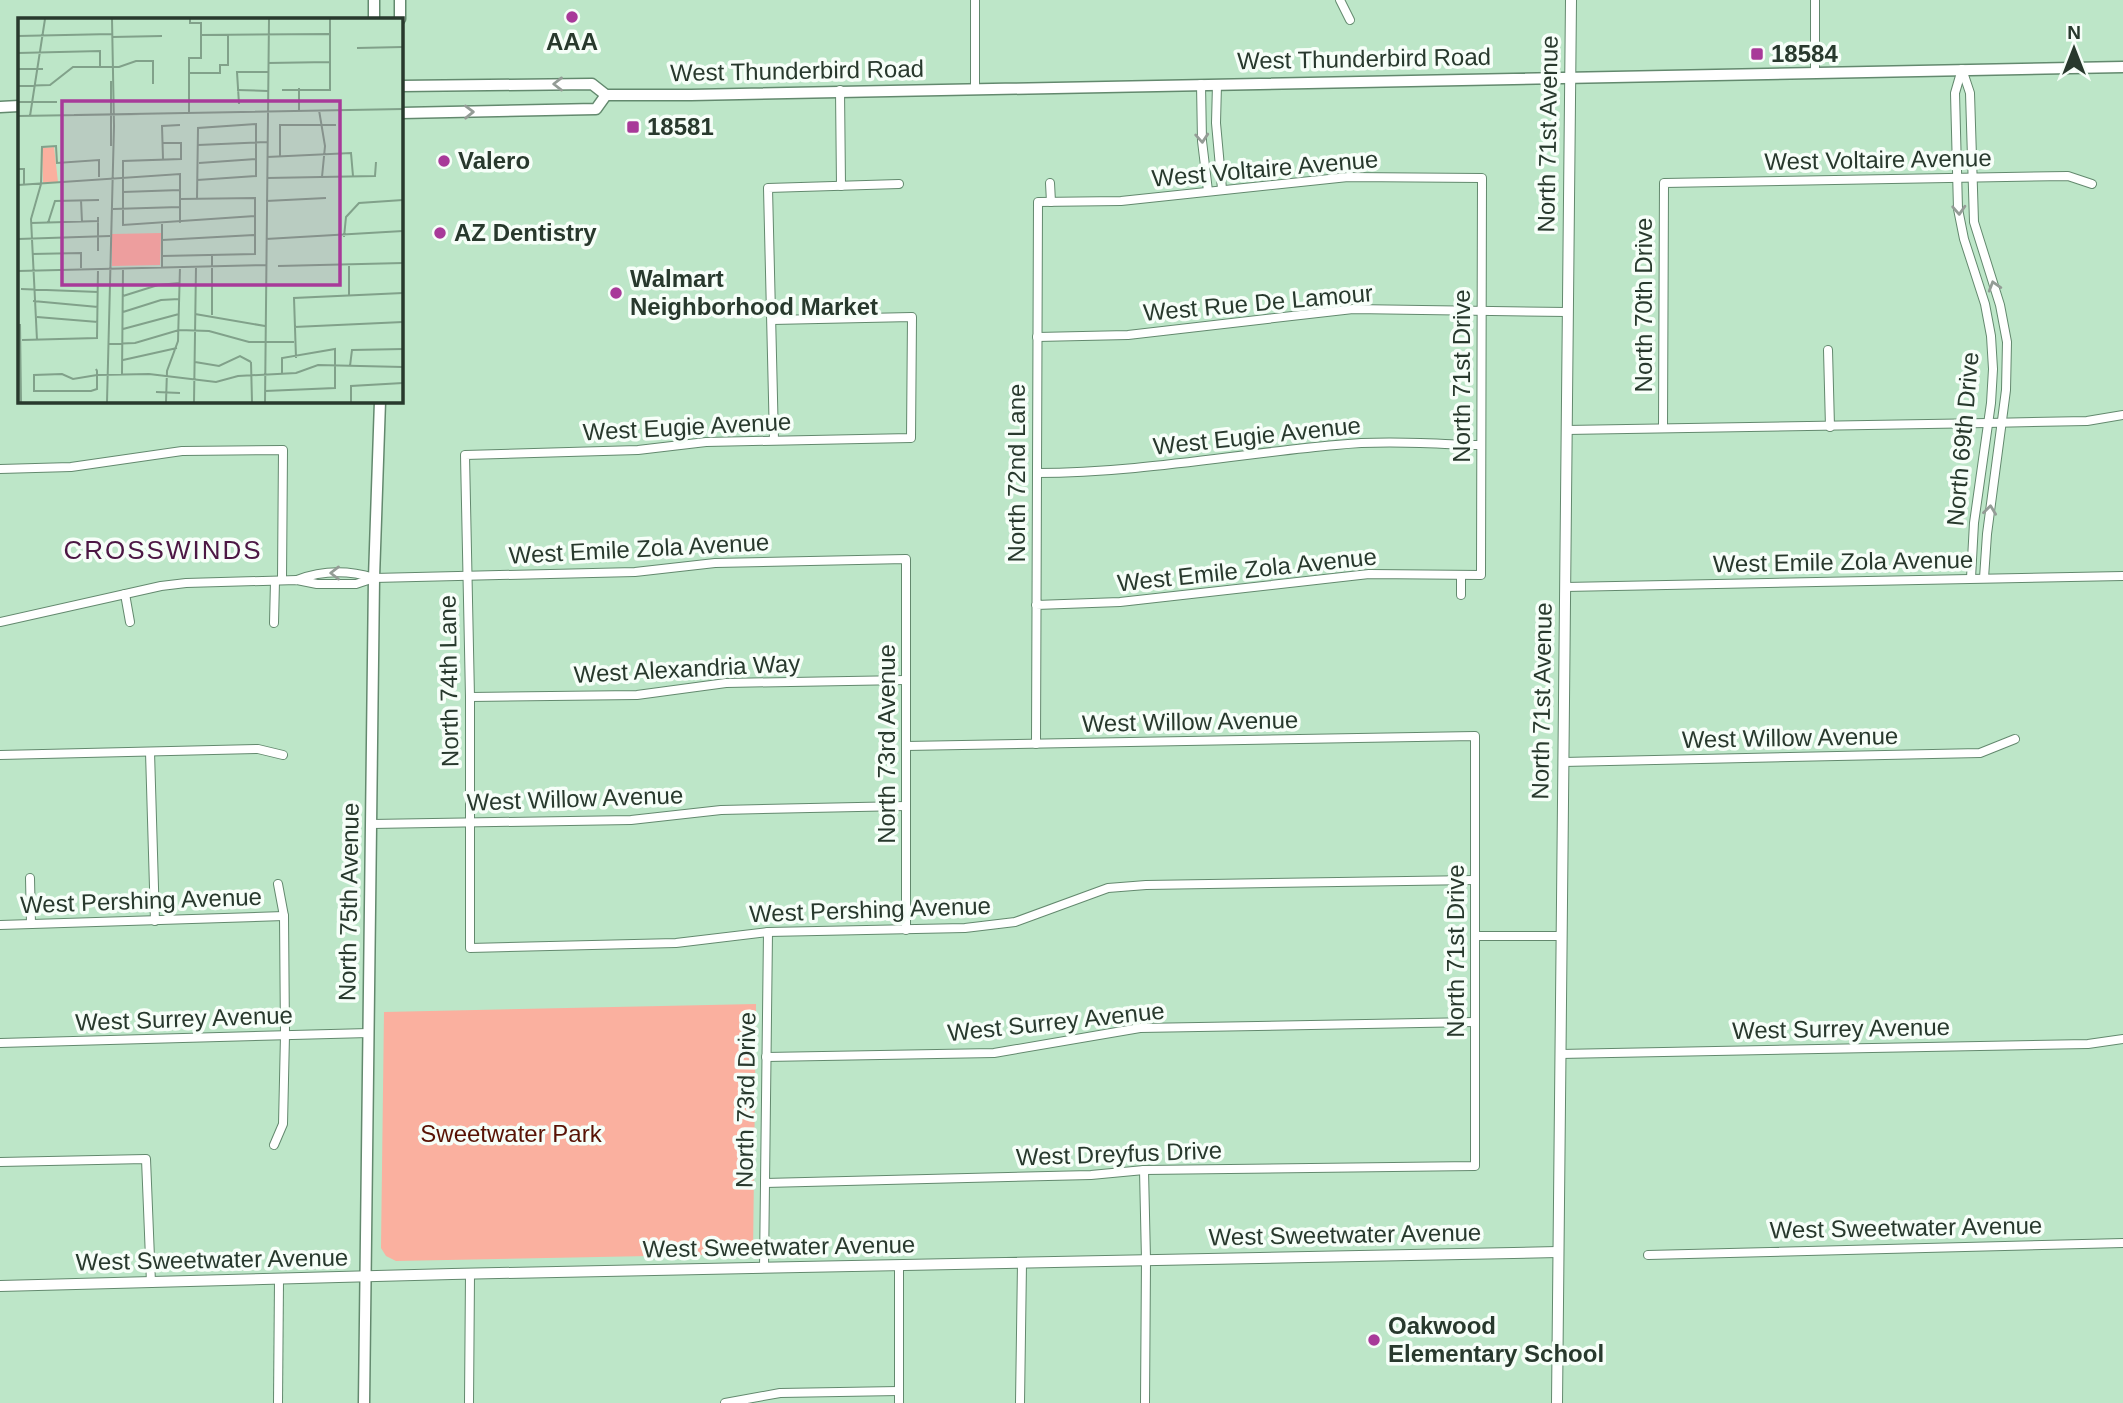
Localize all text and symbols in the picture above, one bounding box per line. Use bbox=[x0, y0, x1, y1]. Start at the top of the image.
marker: AAA bbox=[564, 9, 580, 25]
north arrow bbox=[2039, 14, 2109, 84]
inset map bbox=[18, 18, 402, 402]
text: N bbox=[2067, 22, 2081, 43]
place label: AAA bbox=[546, 28, 598, 55]
street label: North 71st Avenue bbox=[1532, 35, 1563, 233]
place label: 18584 bbox=[1771, 40, 1838, 67]
street label: West Thunderbird Road bbox=[1237, 43, 1491, 74]
marker: 18584 bbox=[1749, 46, 1765, 62]
street label: West Thunderbird Road bbox=[670, 55, 924, 86]
one-way arrow bbox=[553, 76, 563, 92]
one-way arrow bbox=[464, 104, 475, 119]
place label: 18581 bbox=[647, 113, 714, 140]
marker: 18581 bbox=[625, 119, 641, 135]
one-way arrow bbox=[1194, 132, 1209, 143]
street label: West Voltaire Avenue bbox=[1764, 144, 1992, 175]
street label: West Voltaire Avenue bbox=[1151, 145, 1379, 192]
place label: Valero bbox=[458, 147, 530, 174]
marker: Valero bbox=[436, 153, 452, 169]
one-way arrow bbox=[1951, 205, 1966, 216]
street label: North 70th Drive bbox=[1630, 218, 1657, 392]
place label: AZ Dentistry bbox=[454, 219, 597, 246]
marker: AZ Dentistry bbox=[432, 225, 448, 241]
place label: Walmart Neighborhood Market bbox=[630, 265, 878, 320]
street label: West Rue De Lamour bbox=[1142, 279, 1374, 326]
one-way arrow bbox=[1988, 280, 2002, 292]
marker: Walmart Neighborhood Market bbox=[608, 285, 624, 301]
street label: North 71st Drive bbox=[1448, 289, 1475, 463]
street label: North 69th Drive bbox=[1941, 351, 1984, 527]
street label: North 72nd Lane bbox=[1003, 384, 1030, 562]
street label: West Eugie Avenue bbox=[582, 408, 792, 445]
street label: West Eugie Avenue bbox=[1152, 411, 1362, 460]
one-way arrow bbox=[1983, 504, 1998, 516]
street label: West Emile Zola Avenue bbox=[508, 528, 770, 569]
district label: CROSSWINDS bbox=[63, 535, 263, 565]
street label: West Emile Zola Avenue bbox=[1116, 542, 1378, 597]
street label: West Emile Zola Avenue bbox=[1712, 546, 1973, 577]
one-way arrow bbox=[329, 565, 340, 580]
street label: North 74th Lane bbox=[434, 595, 464, 767]
street label: North 71st Avenue bbox=[1526, 602, 1557, 800]
street label: North 73rd Avenue bbox=[873, 644, 900, 844]
street label: West Alexandria Way bbox=[573, 649, 801, 688]
street label: West Willow Avenue bbox=[1081, 706, 1298, 737]
street label: West Willow Avenue bbox=[1681, 722, 1898, 753]
street label: West Willow Avenue bbox=[466, 781, 684, 816]
street label: North 75th Avenue bbox=[333, 803, 364, 1001]
street label: North 71st Drive bbox=[1442, 864, 1469, 1038]
street label: West Pershing Avenue bbox=[20, 883, 262, 918]
street label: West Pershing Avenue bbox=[749, 892, 991, 927]
street label: West Surrey Avenue bbox=[946, 997, 1166, 1046]
street label: West Surrey Avenue bbox=[75, 1001, 293, 1036]
street label: North 73rd Drive bbox=[730, 1012, 761, 1188]
street label: West Surrey Avenue bbox=[1732, 1013, 1950, 1044]
park label: Sweetwater Park bbox=[420, 1120, 603, 1147]
street label: West Dreyfus Drive bbox=[1015, 1136, 1223, 1171]
street label: West Sweetwater Avenue bbox=[1769, 1212, 2043, 1243]
street label: West Sweetwater Avenue bbox=[1208, 1219, 1482, 1250]
street label: West Sweetwater Avenue bbox=[642, 1231, 916, 1262]
street label: West Sweetwater Avenue bbox=[75, 1244, 349, 1275]
place label: Oakwood Elementary School bbox=[1388, 1312, 1604, 1367]
marker: Oakwood Elementary School bbox=[1366, 1332, 1382, 1348]

